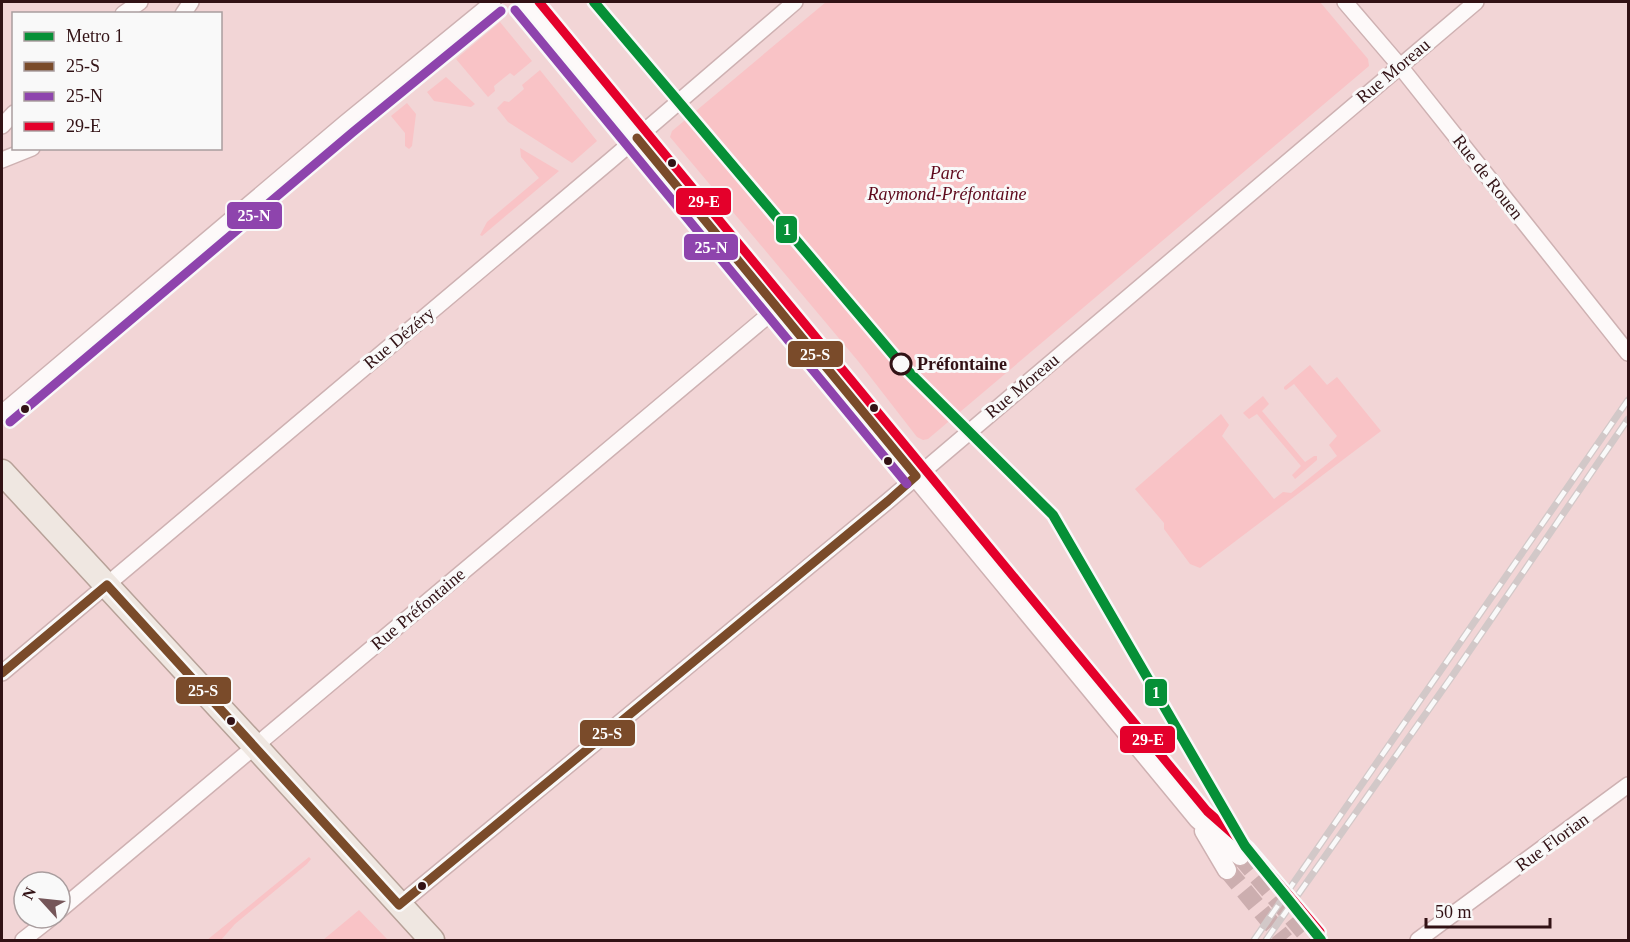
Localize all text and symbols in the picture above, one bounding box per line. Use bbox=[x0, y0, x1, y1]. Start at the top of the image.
legend bbox=[12, 12, 222, 150]
text: Metro 1 bbox=[66, 26, 124, 46]
street label: Rue Moreau bbox=[1352, 35, 1434, 107]
text: 25-S bbox=[66, 56, 100, 76]
text: 25-N bbox=[66, 86, 103, 106]
text: 29-E bbox=[66, 116, 101, 136]
street label: Rue de Rouen bbox=[1449, 131, 1527, 223]
unlabelled marker bbox=[666, 157, 678, 169]
park label: Parc Raymond-Préfontaine bbox=[867, 163, 1026, 204]
line badge: 29-E bbox=[675, 187, 732, 216]
text: 29-E bbox=[688, 193, 720, 210]
line badge: 25-N bbox=[226, 201, 283, 230]
text: 25-N bbox=[238, 207, 271, 224]
line badge: 1 bbox=[775, 215, 798, 244]
text: 1 bbox=[783, 221, 791, 238]
line badge: 25-N bbox=[683, 233, 739, 261]
text: 25-N bbox=[695, 239, 728, 256]
street label: Rue Dézéry bbox=[360, 303, 438, 373]
line badge: 25-S bbox=[787, 340, 844, 368]
text: 25-S bbox=[800, 346, 830, 363]
street label: Rue Moreau bbox=[981, 350, 1063, 422]
marker: Préfontaine bbox=[890, 353, 912, 375]
place label: Préfontaine bbox=[917, 354, 1007, 374]
unlabelled marker bbox=[868, 402, 880, 414]
unlabelled marker bbox=[19, 403, 31, 415]
unlabelled marker bbox=[882, 455, 894, 467]
street label: Rue Préfontaine bbox=[367, 564, 469, 654]
line badge: 25-S bbox=[175, 676, 232, 705]
line badge: 1 bbox=[1144, 678, 1168, 707]
text: 25-S bbox=[188, 682, 218, 699]
text: 1 bbox=[1152, 684, 1160, 701]
unlabelled marker bbox=[225, 715, 237, 727]
line badge: 25-S bbox=[579, 719, 636, 747]
text: 25-S bbox=[592, 725, 622, 742]
line badge: 29-E bbox=[1119, 725, 1176, 754]
text: 29-E bbox=[1132, 731, 1164, 748]
street label: Rue Florian bbox=[1512, 809, 1592, 875]
north arrow bbox=[12, 870, 72, 930]
unlabelled marker bbox=[416, 880, 428, 892]
text: N bbox=[19, 884, 39, 902]
scale bar bbox=[1426, 891, 1550, 929]
text: 50 m bbox=[1435, 902, 1472, 922]

